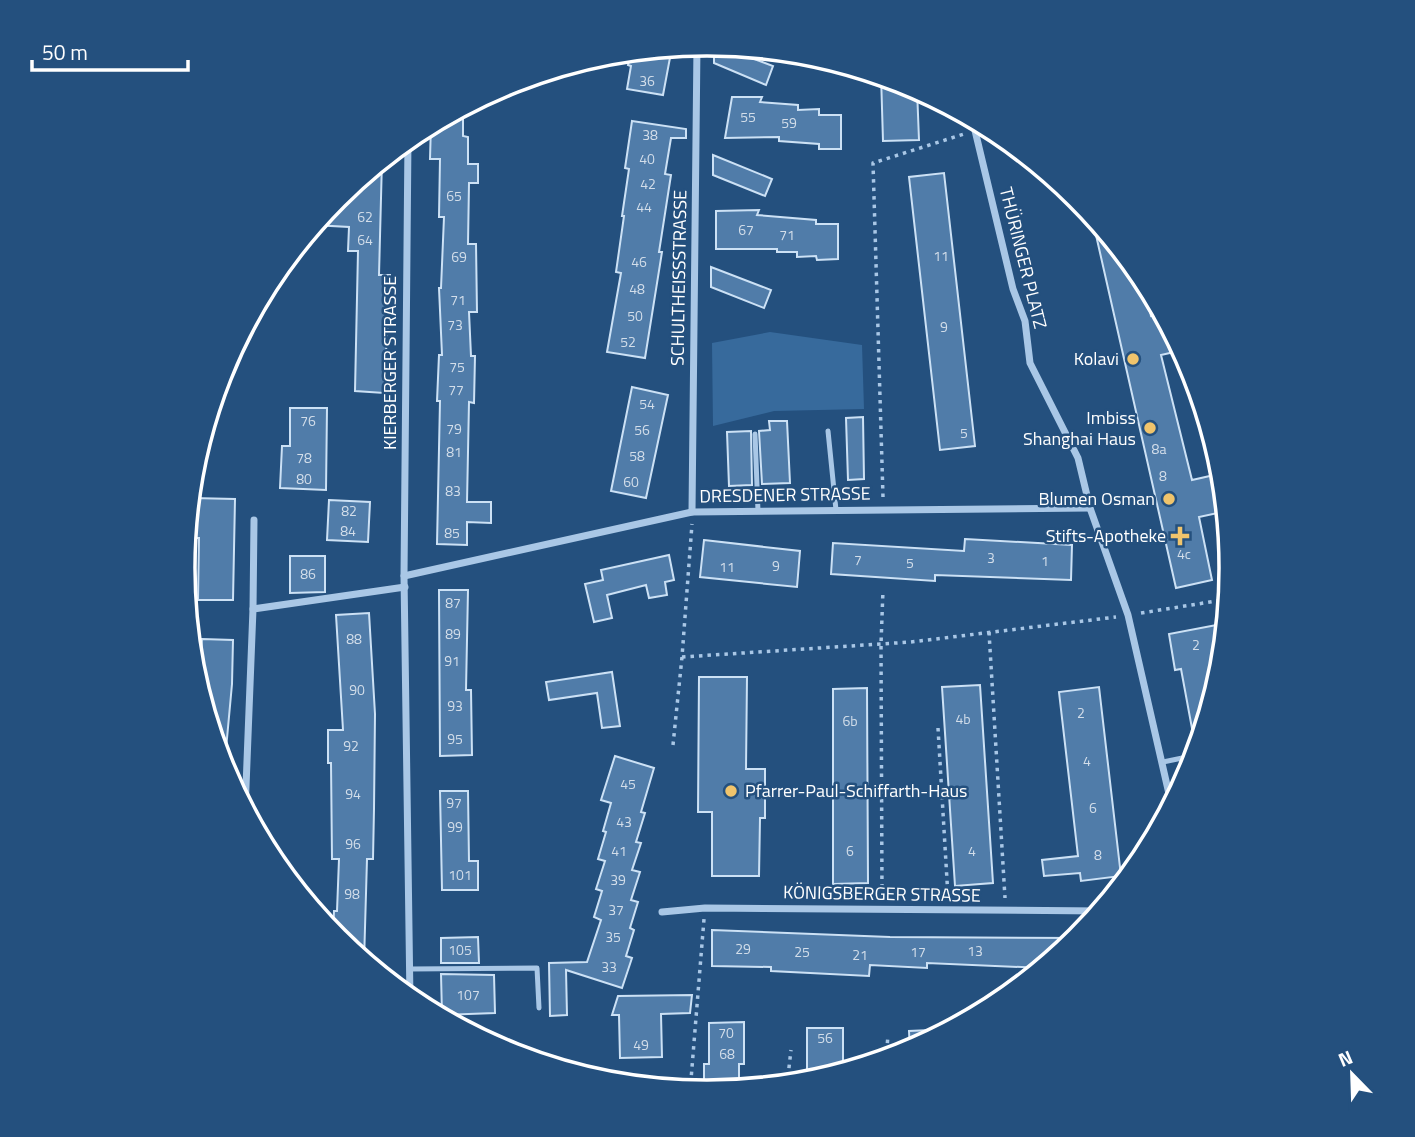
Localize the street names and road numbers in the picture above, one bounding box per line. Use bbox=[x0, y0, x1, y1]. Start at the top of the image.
street label: THÜRINGER PLATZ bbox=[993, 184, 1054, 332]
street label: SCHULTHEISSSTRASSE bbox=[663, 190, 694, 366]
street label: KIERBERGER STRASSE bbox=[376, 276, 403, 450]
street label: DRESDENER STRASSE bbox=[699, 480, 871, 509]
street label: KÖNIGSBERGER STRASSE bbox=[783, 878, 981, 909]

